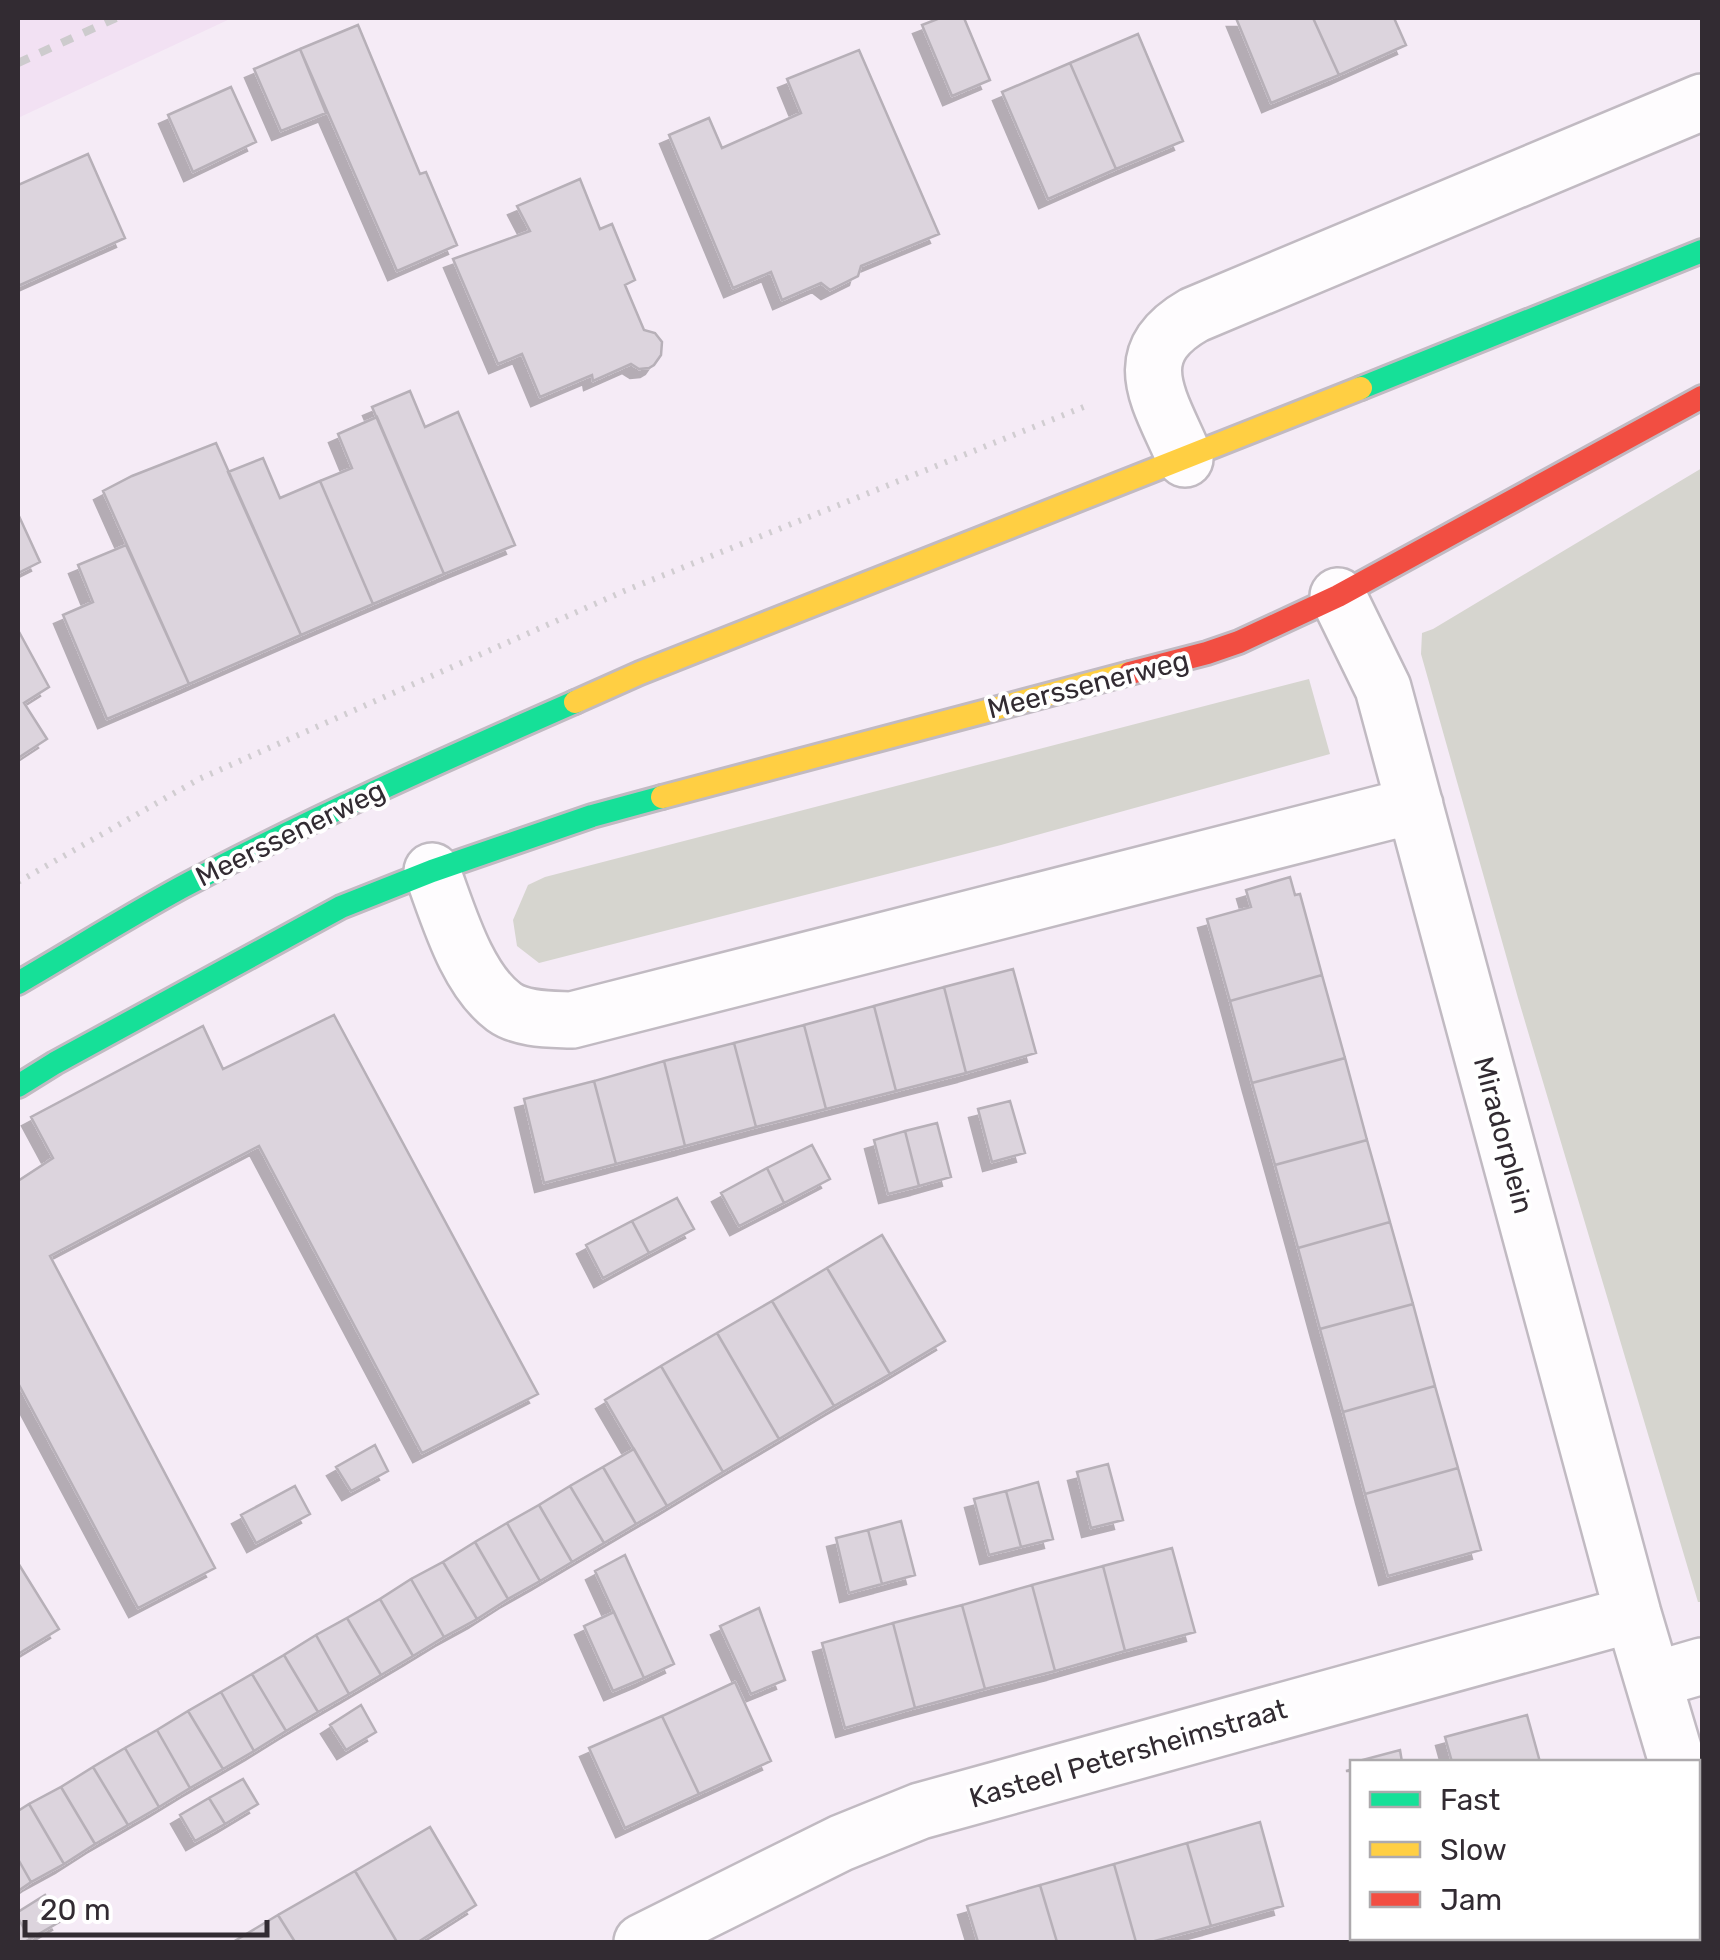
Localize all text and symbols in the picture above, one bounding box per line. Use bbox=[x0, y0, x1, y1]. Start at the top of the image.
street label: Meerssenerweg bbox=[984, 644, 1192, 725]
street label: Meerssenerweg bbox=[190, 773, 390, 893]
street label: Miradorplein bbox=[1467, 1053, 1540, 1217]
street label: Kasteel Petersheimstraat bbox=[965, 1692, 1291, 1815]
legend bbox=[1350, 1760, 1700, 1940]
text: Fast bbox=[1440, 1782, 1500, 1818]
text: Slow bbox=[1440, 1832, 1507, 1868]
scale bar bbox=[25, 1875, 268, 1937]
text: Jam bbox=[1440, 1882, 1502, 1918]
text: 20 m bbox=[40, 1892, 111, 1928]

